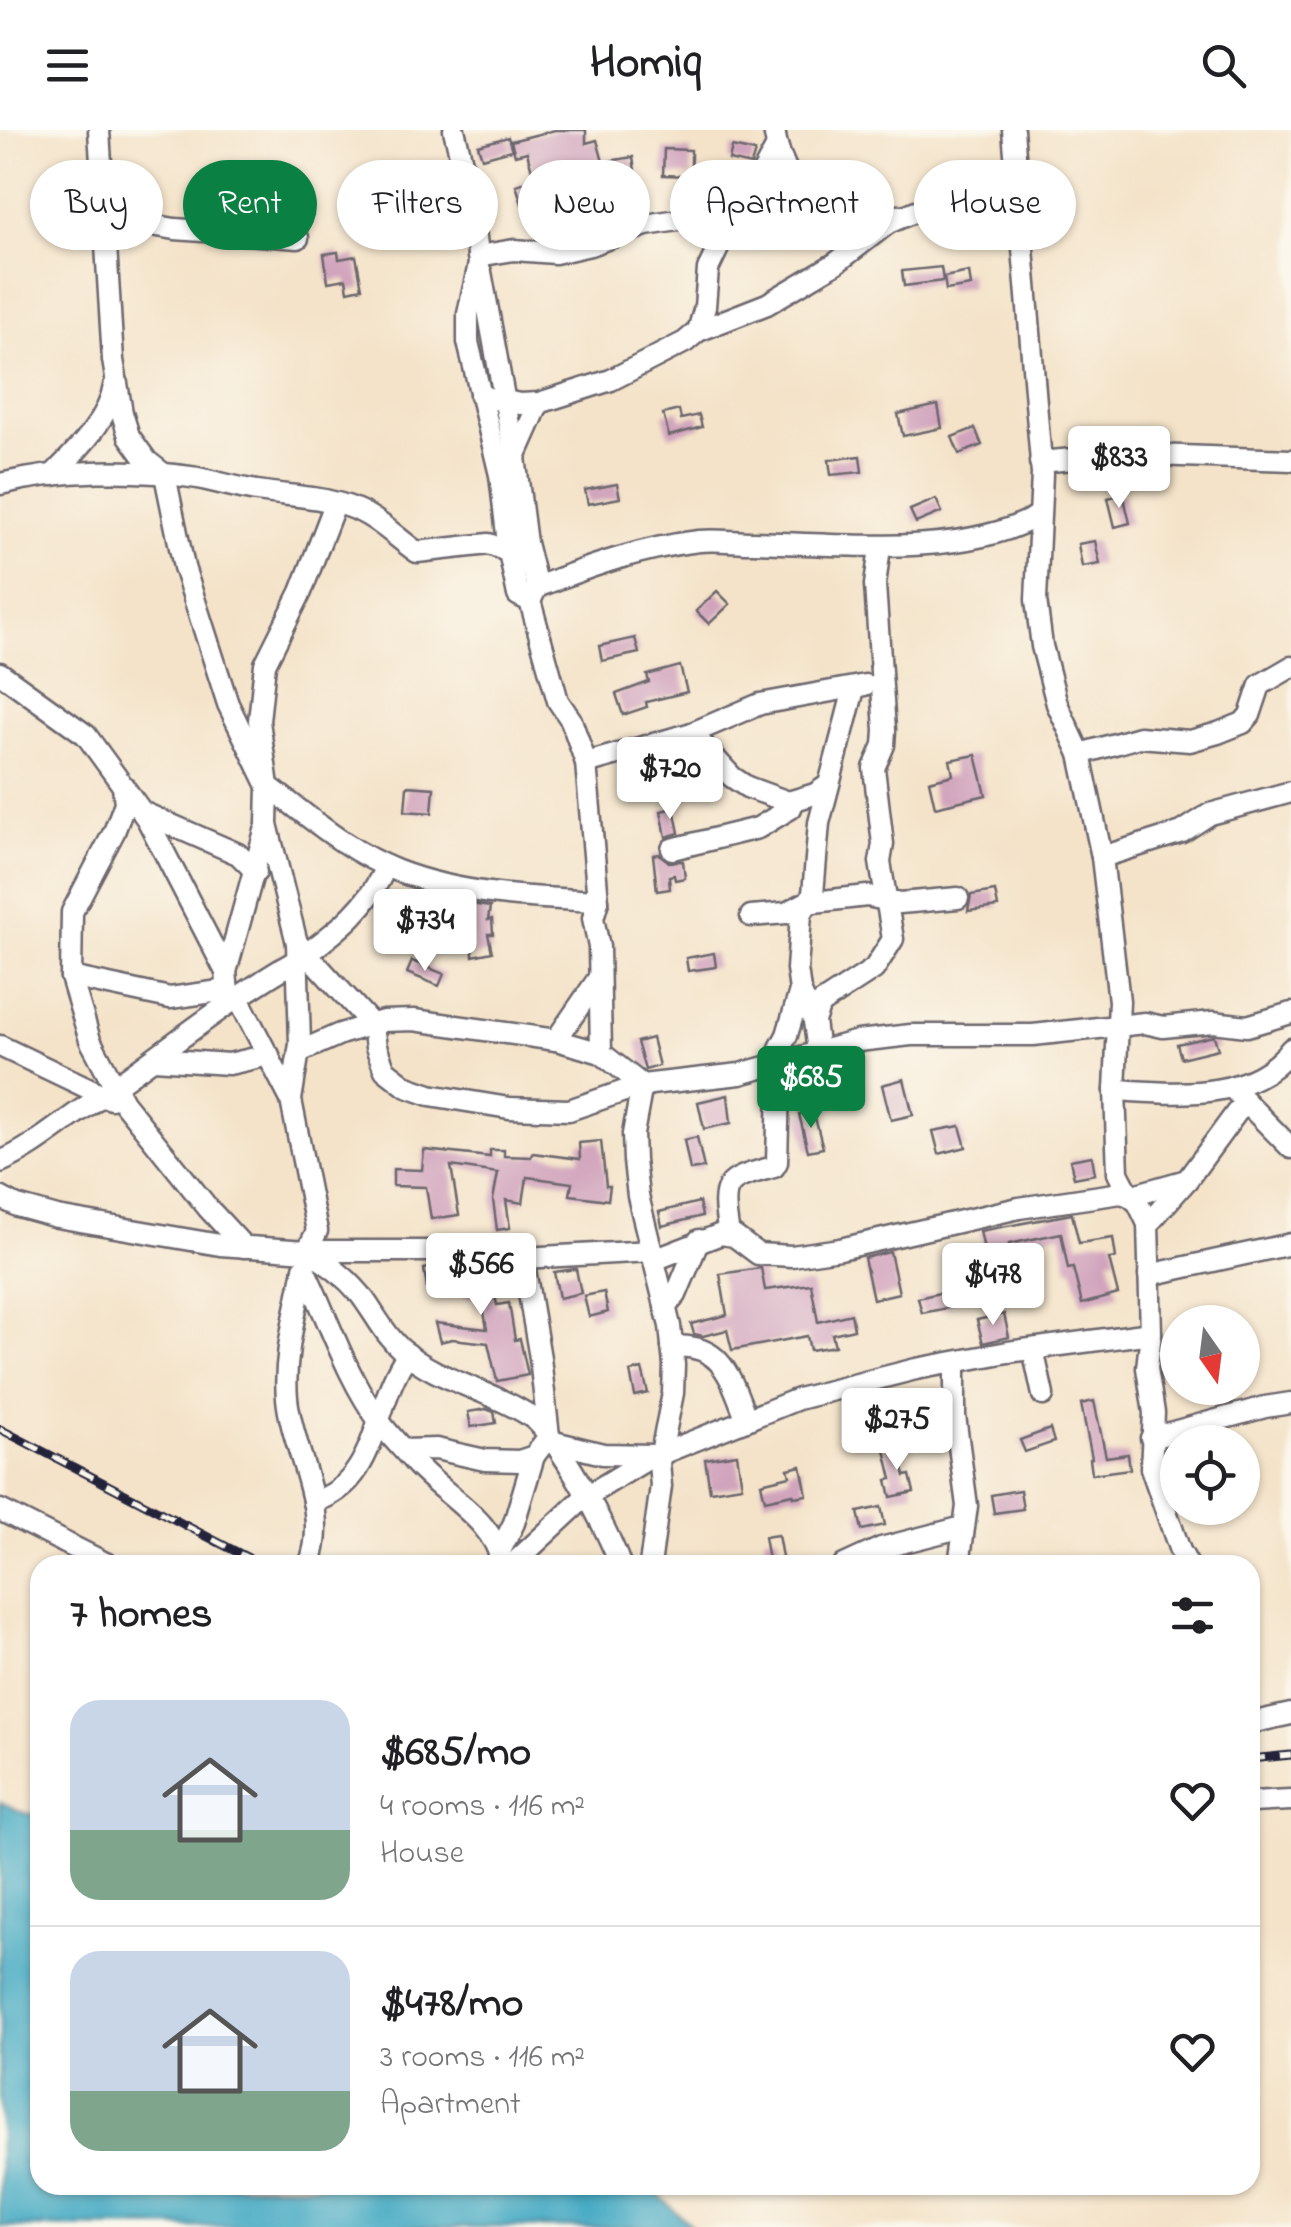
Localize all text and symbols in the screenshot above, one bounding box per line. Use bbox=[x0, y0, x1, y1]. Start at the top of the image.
text: Homiq bbox=[590, 32, 701, 98]
icon: menu bbox=[40, 38, 95, 93]
icon: search bbox=[1196, 38, 1251, 93]
chip: Buy bbox=[30, 160, 163, 250]
chip: Rent bbox=[183, 160, 317, 250]
chip: Filters bbox=[337, 160, 498, 250]
chip: New bbox=[518, 160, 650, 250]
chip: Apartment bbox=[670, 160, 894, 250]
chip: House bbox=[914, 160, 1076, 250]
pin: $833 bbox=[1060, 426, 1178, 511]
text: $833 bbox=[1090, 435, 1148, 482]
pin: $720 bbox=[611, 737, 729, 822]
text: $720 bbox=[639, 746, 701, 793]
pin: $734 bbox=[366, 889, 484, 974]
text: $734 bbox=[396, 898, 454, 945]
pin: $685 bbox=[752, 1046, 870, 1131]
text: $685 bbox=[779, 1055, 843, 1102]
pin: $566 bbox=[422, 1233, 540, 1318]
text: $566 bbox=[448, 1242, 514, 1289]
pin: $478 bbox=[934, 1243, 1052, 1328]
text: $478 bbox=[964, 1252, 1022, 1299]
north arrow bbox=[1160, 1305, 1260, 1405]
map controls bbox=[1160, 1305, 1260, 1525]
pin: $275 bbox=[838, 1388, 956, 1473]
text: $275 bbox=[864, 1397, 930, 1444]
button: locate bbox=[1160, 1425, 1260, 1525]
text: 7 homes bbox=[70, 1585, 212, 1646]
icon: filters bbox=[1165, 1588, 1220, 1643]
text: $685/mo bbox=[380, 1723, 531, 1784]
icon: home bbox=[150, 1740, 270, 1860]
icon: heart bbox=[1165, 1773, 1220, 1828]
text: 4 rooms · 116 m² bbox=[380, 1784, 585, 1831]
text: House bbox=[380, 1831, 464, 1878]
text: $478/mo bbox=[380, 1974, 523, 2035]
icon: home bbox=[150, 1991, 270, 2111]
icon: heart bbox=[1165, 2024, 1220, 2079]
text: 3 rooms · 116 m² bbox=[380, 2035, 585, 2082]
text: Apartment bbox=[380, 2082, 521, 2129]

